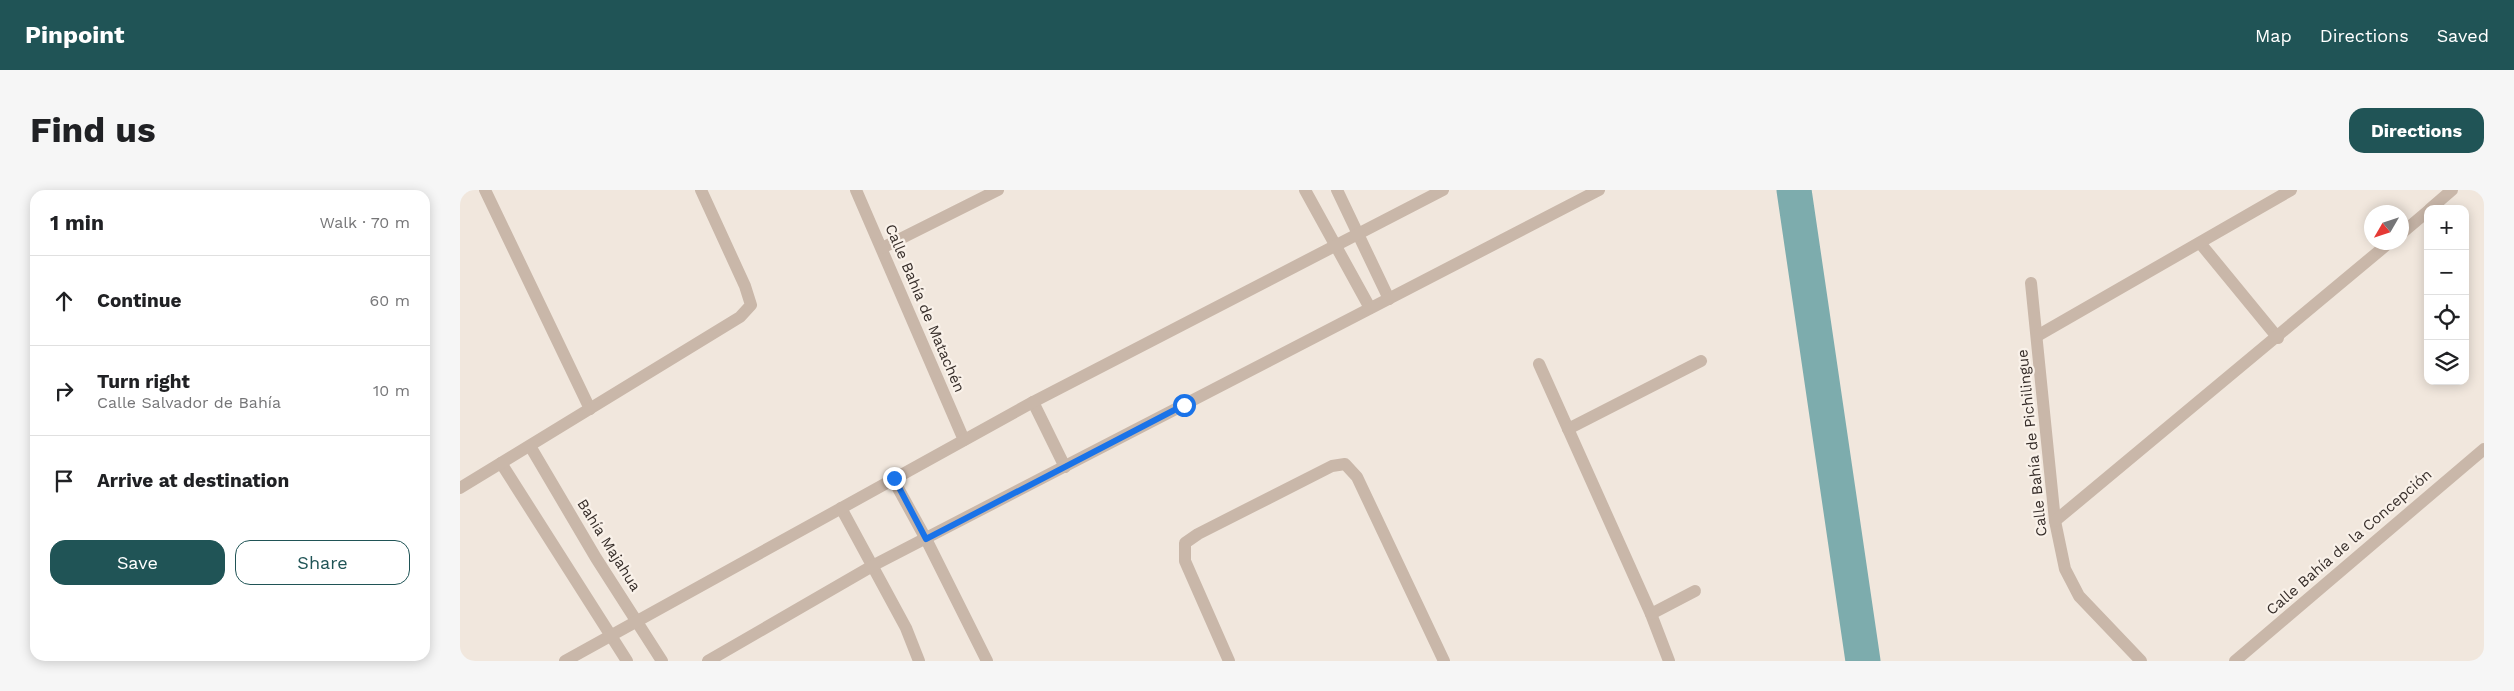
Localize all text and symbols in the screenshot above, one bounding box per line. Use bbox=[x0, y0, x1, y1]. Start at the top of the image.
text: Pinpoint bbox=[25, 21, 125, 49]
text: Map bbox=[2255, 25, 2292, 46]
text: Directions bbox=[2320, 25, 2409, 46]
text: Saved bbox=[2437, 25, 2489, 46]
button: Directions bbox=[2349, 108, 2484, 153]
text: Find us bbox=[30, 109, 156, 151]
north arrow bbox=[2364, 205, 2409, 250]
map controls bbox=[2424, 205, 2469, 385]
button: + bbox=[2424, 205, 2469, 250]
text: 1 min bbox=[50, 210, 104, 235]
text: Walk · 70 m bbox=[319, 213, 410, 232]
street label: Calle Bahía de Matachén bbox=[881, 221, 969, 395]
button: − bbox=[2424, 250, 2469, 295]
icon: ahead bbox=[50, 287, 78, 315]
text: Continue bbox=[97, 289, 181, 312]
text: 60 m bbox=[370, 291, 410, 310]
button: locate bbox=[2424, 295, 2469, 340]
button: layers bbox=[2424, 340, 2469, 385]
street label: Calle Bahía de Pichilingue bbox=[2013, 348, 2051, 538]
text: Turn right bbox=[97, 370, 190, 393]
icon: right bbox=[50, 377, 78, 405]
text: 10 m bbox=[373, 381, 410, 400]
text: Calle Salvador de Bahía bbox=[97, 393, 281, 412]
route start bbox=[1173, 394, 1196, 417]
street label: Calle Bahía de la Concepción bbox=[2263, 465, 2435, 619]
icon: arrive bbox=[50, 467, 78, 495]
route end bbox=[883, 467, 906, 490]
text: Arrive at destination bbox=[97, 469, 289, 492]
street label: Bahía Majahua bbox=[573, 495, 645, 595]
button: Save bbox=[50, 540, 225, 585]
button: Share bbox=[235, 540, 410, 585]

